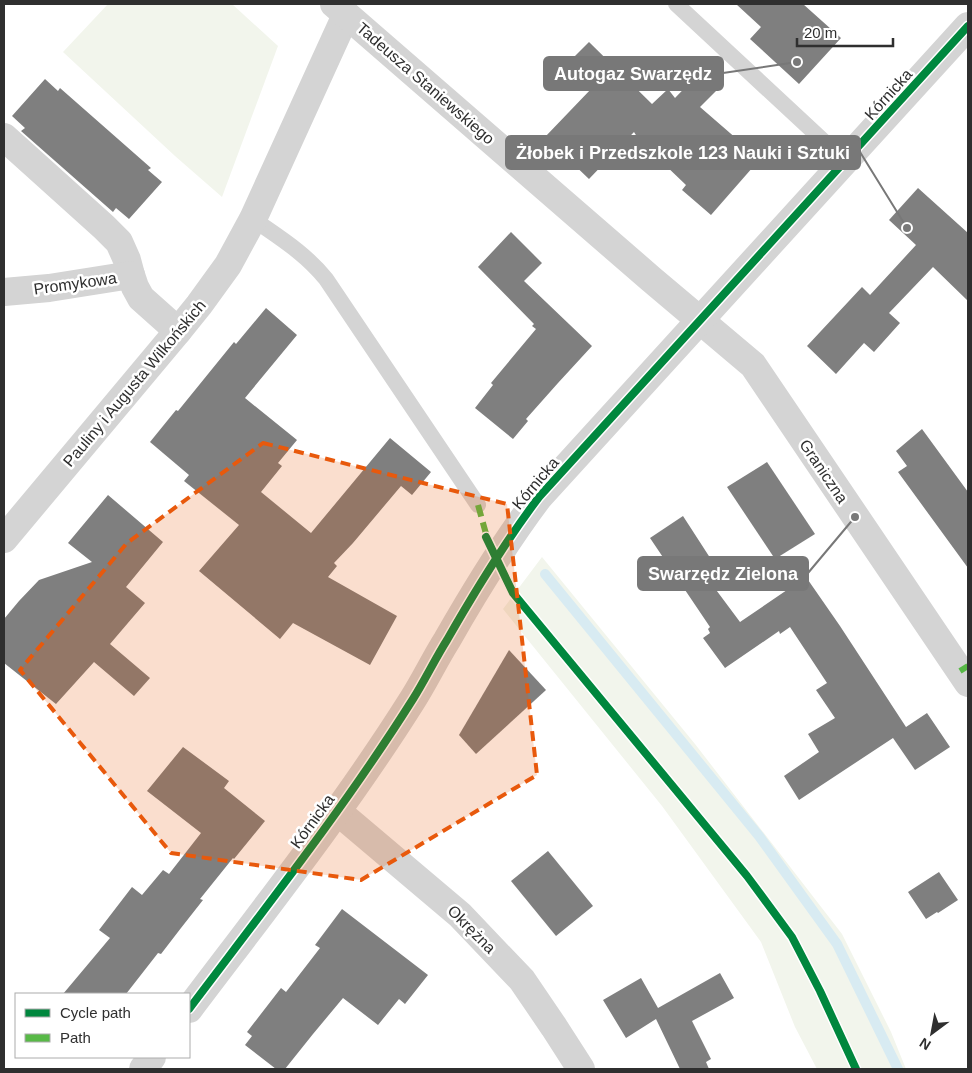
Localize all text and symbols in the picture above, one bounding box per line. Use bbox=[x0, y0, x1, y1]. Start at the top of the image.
scale bar bbox=[797, 15, 893, 47]
street label: Tadeusza Staniewskiego bbox=[354, 19, 498, 148]
text: 20 m bbox=[804, 24, 837, 41]
callout: Autogaz Swarzędz bbox=[544, 57, 723, 90]
text: Autogaz Swarzędz bbox=[554, 64, 712, 84]
street label: Kórnicka bbox=[861, 65, 916, 123]
callout: Żłobek i Przedszkole 123 Nauki i Sztuki bbox=[506, 136, 860, 169]
text: Żłobek i Przedszkole 123 Nauki i Sztuki bbox=[516, 143, 850, 163]
street label: Promykowa bbox=[33, 269, 118, 298]
street label: Pauliny i Augusta Wilkońskich bbox=[60, 297, 209, 470]
street label: Graniczna bbox=[796, 436, 851, 506]
street label: Kórnicka bbox=[509, 454, 562, 513]
callout: Swarzędz Zielona bbox=[638, 557, 808, 590]
text: Swarzędz Zielona bbox=[648, 564, 799, 584]
street label: Kórnicka bbox=[287, 791, 338, 851]
street label: Okrężna bbox=[444, 902, 499, 957]
legend bbox=[15, 993, 190, 1058]
text: Cycle path bbox=[60, 1004, 131, 1021]
north arrow bbox=[907, 1008, 957, 1058]
text: Path bbox=[60, 1029, 91, 1046]
text: N bbox=[917, 1035, 934, 1053]

